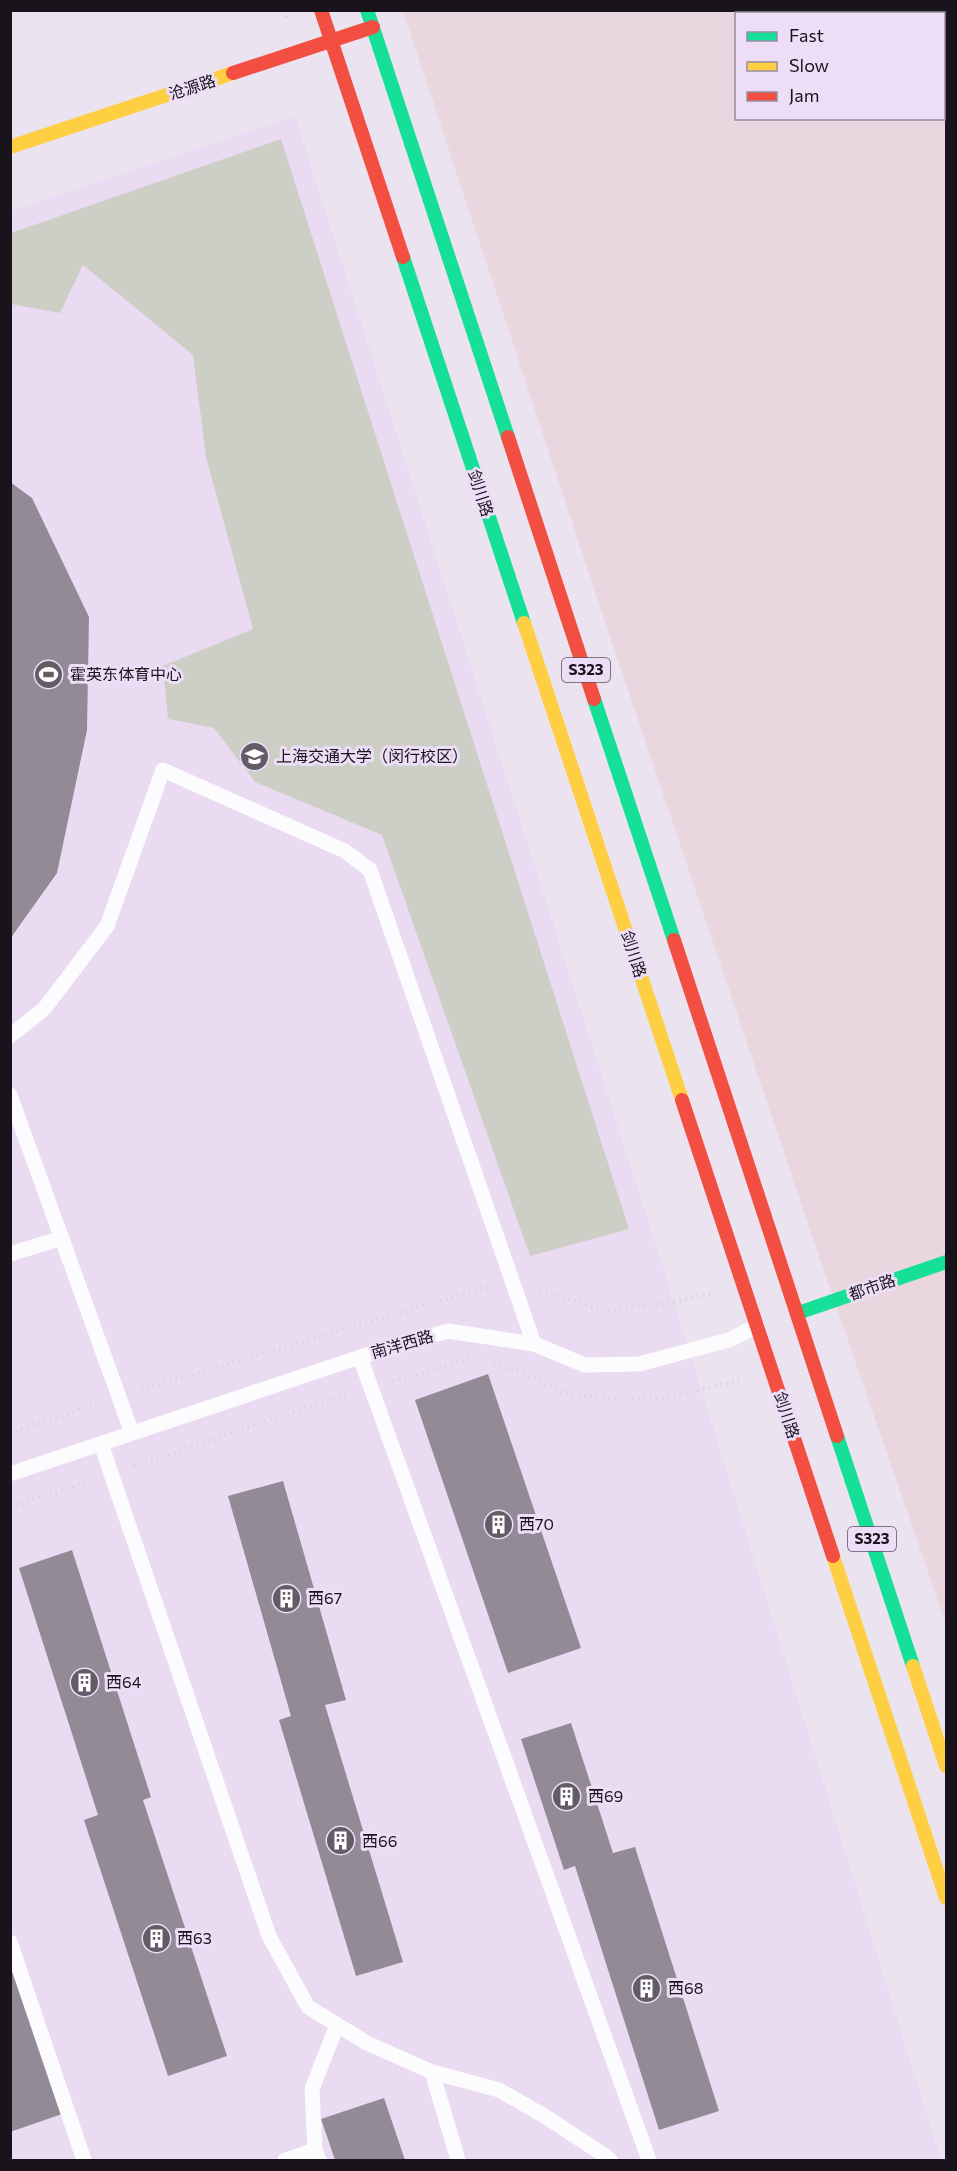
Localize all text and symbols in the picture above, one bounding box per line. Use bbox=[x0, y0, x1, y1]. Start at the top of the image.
legend bbox=[735, 12, 945, 120]
text: Fast bbox=[789, 24, 824, 46]
text: Slow bbox=[789, 54, 829, 76]
street label: 沧源路 bbox=[166, 70, 218, 103]
text: Jam bbox=[789, 84, 819, 106]
street label: 剑川路 bbox=[465, 467, 498, 519]
sports icon: 霍英东体育中心 bbox=[33, 658, 65, 690]
road number: S323 bbox=[562, 658, 610, 682]
place label: 霍英东体育中心 bbox=[70, 664, 182, 683]
school or university icon: 上海交通大学（闵行校区） bbox=[239, 740, 271, 772]
place label: 上海交通大学（闵行校区） bbox=[276, 746, 468, 765]
street label: 剑川路 bbox=[618, 928, 651, 980]
street label: 都市路 bbox=[846, 1270, 898, 1303]
street label: 南洋西路 bbox=[368, 1326, 435, 1361]
street label: 剑川路 bbox=[771, 1389, 804, 1441]
building icon: 西70 bbox=[482, 1508, 514, 1540]
place label: 西70 bbox=[519, 1514, 554, 1533]
road number: S323 bbox=[848, 1527, 896, 1551]
building icon: 西67 bbox=[271, 1582, 303, 1614]
place label: 西67 bbox=[308, 1588, 342, 1607]
building icon: 西64 bbox=[69, 1666, 101, 1698]
place label: 西64 bbox=[106, 1672, 142, 1691]
building icon: 西69 bbox=[551, 1780, 583, 1812]
place label: 西69 bbox=[588, 1786, 623, 1805]
building icon: 西66 bbox=[325, 1825, 357, 1857]
place label: 西66 bbox=[362, 1831, 397, 1850]
building icon: 西63 bbox=[140, 1922, 172, 1954]
place label: 西63 bbox=[177, 1928, 212, 1947]
building icon: 西68 bbox=[631, 1972, 663, 2004]
place label: 西68 bbox=[668, 1978, 703, 1997]

